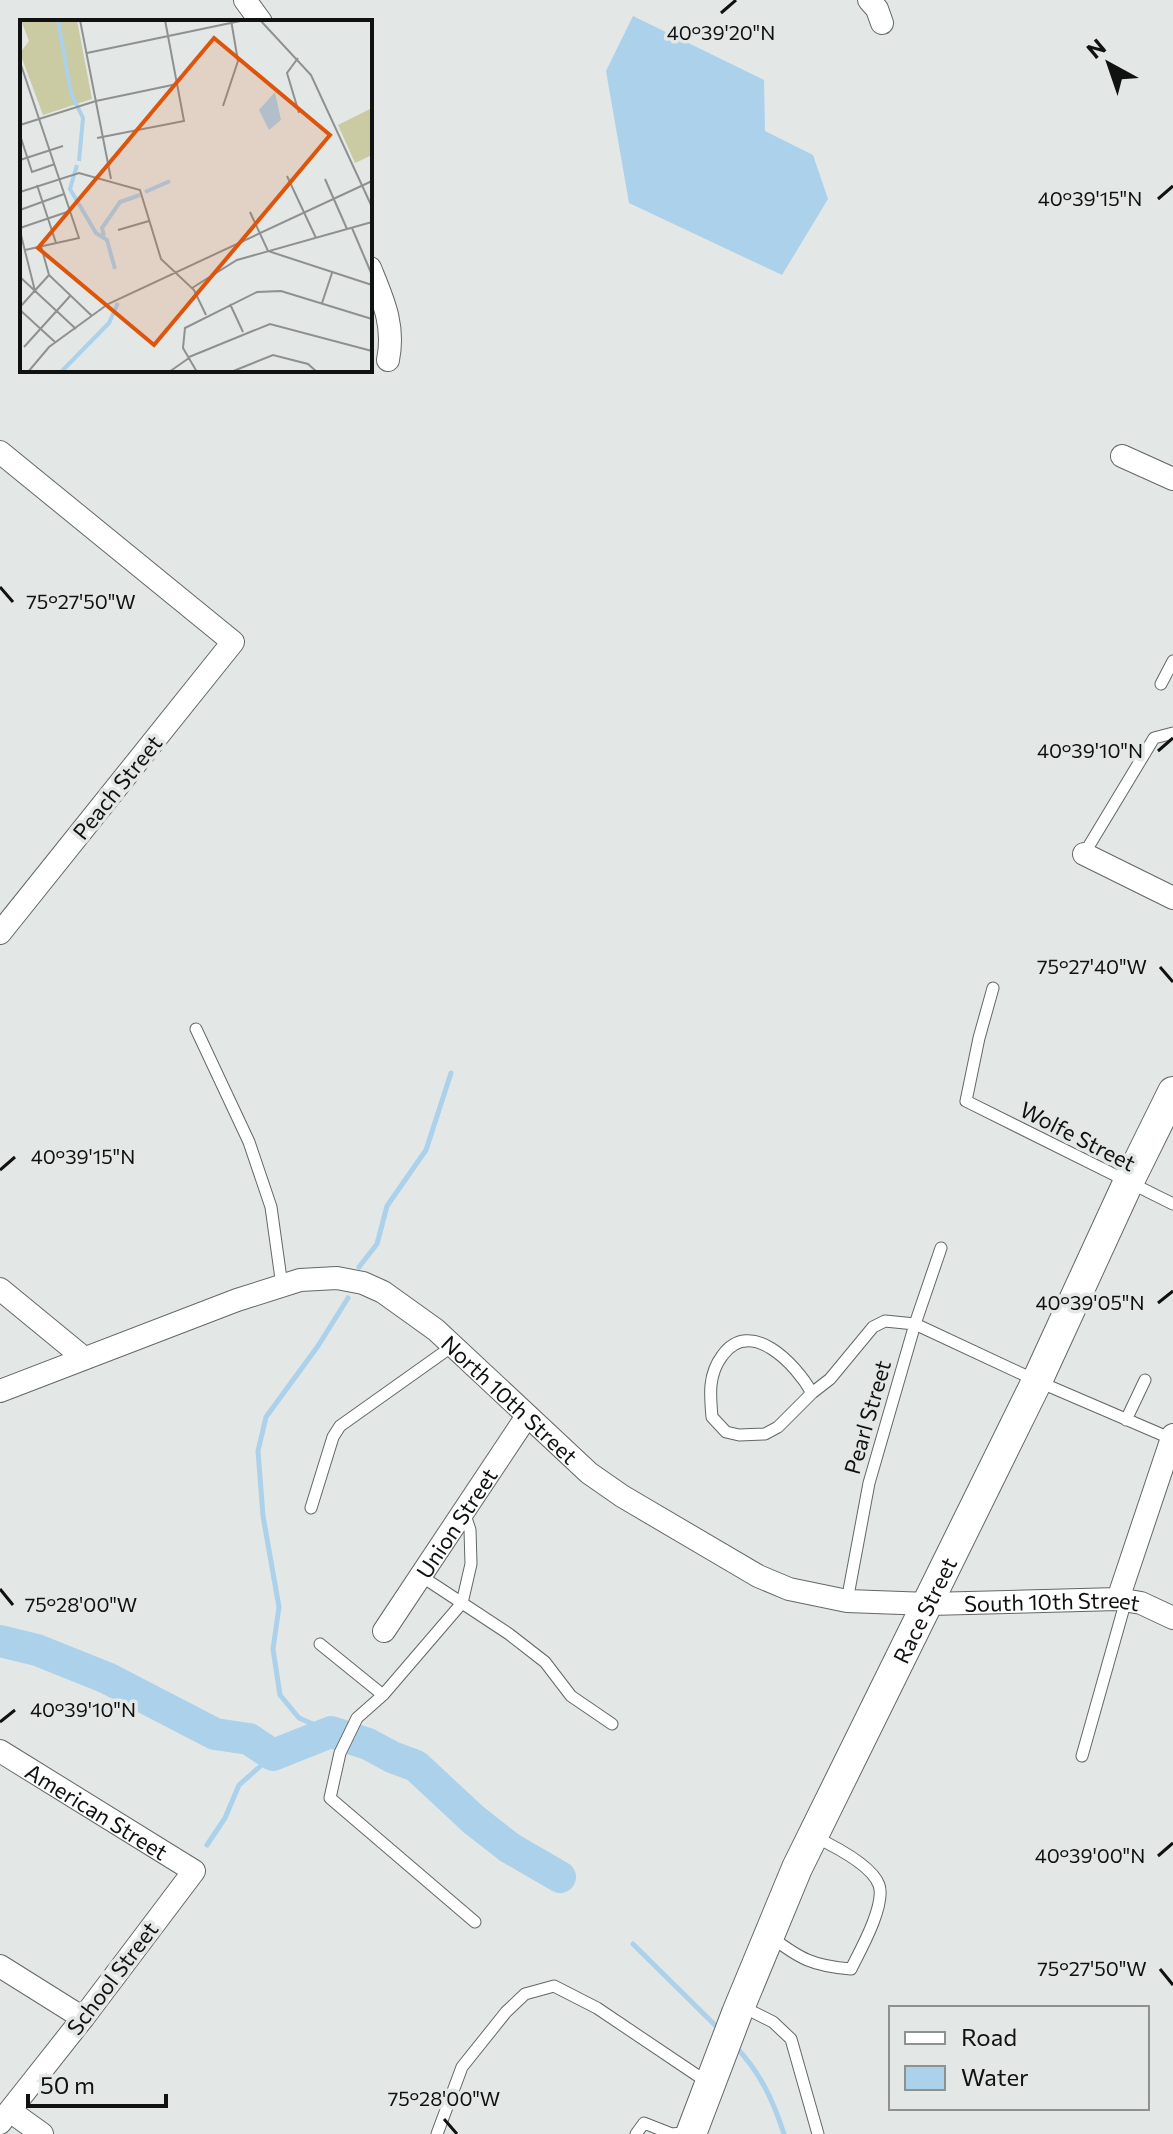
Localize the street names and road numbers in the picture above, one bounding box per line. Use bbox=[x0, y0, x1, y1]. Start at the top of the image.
street label: Peach Street bbox=[67, 729, 167, 845]
street label: Wolfe Street bbox=[1016, 1095, 1140, 1177]
street label: North 10th Street bbox=[436, 1329, 584, 1469]
street label: Pearl Street bbox=[838, 1357, 896, 1477]
street label: Union Street bbox=[410, 1463, 502, 1583]
street label: Race Street bbox=[887, 1552, 962, 1668]
street label: South 10th Street bbox=[964, 1585, 1142, 1617]
street label: American Street bbox=[21, 1757, 173, 1865]
street label: School Street bbox=[61, 1916, 163, 2040]

